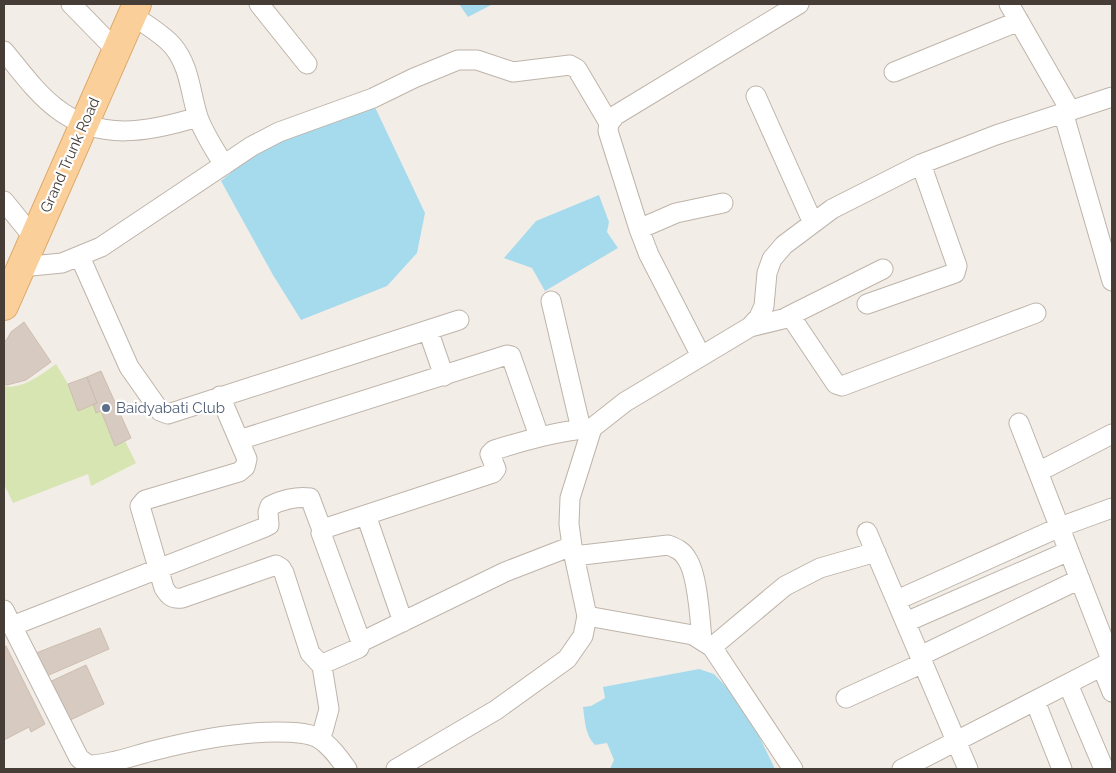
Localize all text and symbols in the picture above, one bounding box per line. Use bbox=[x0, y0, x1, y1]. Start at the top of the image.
street label: Grand Trunk Road bbox=[37, 95, 103, 215]
place label: Baidyabati Club bbox=[116, 399, 225, 417]
marker: Baidyabati Club bbox=[100, 402, 112, 414]

